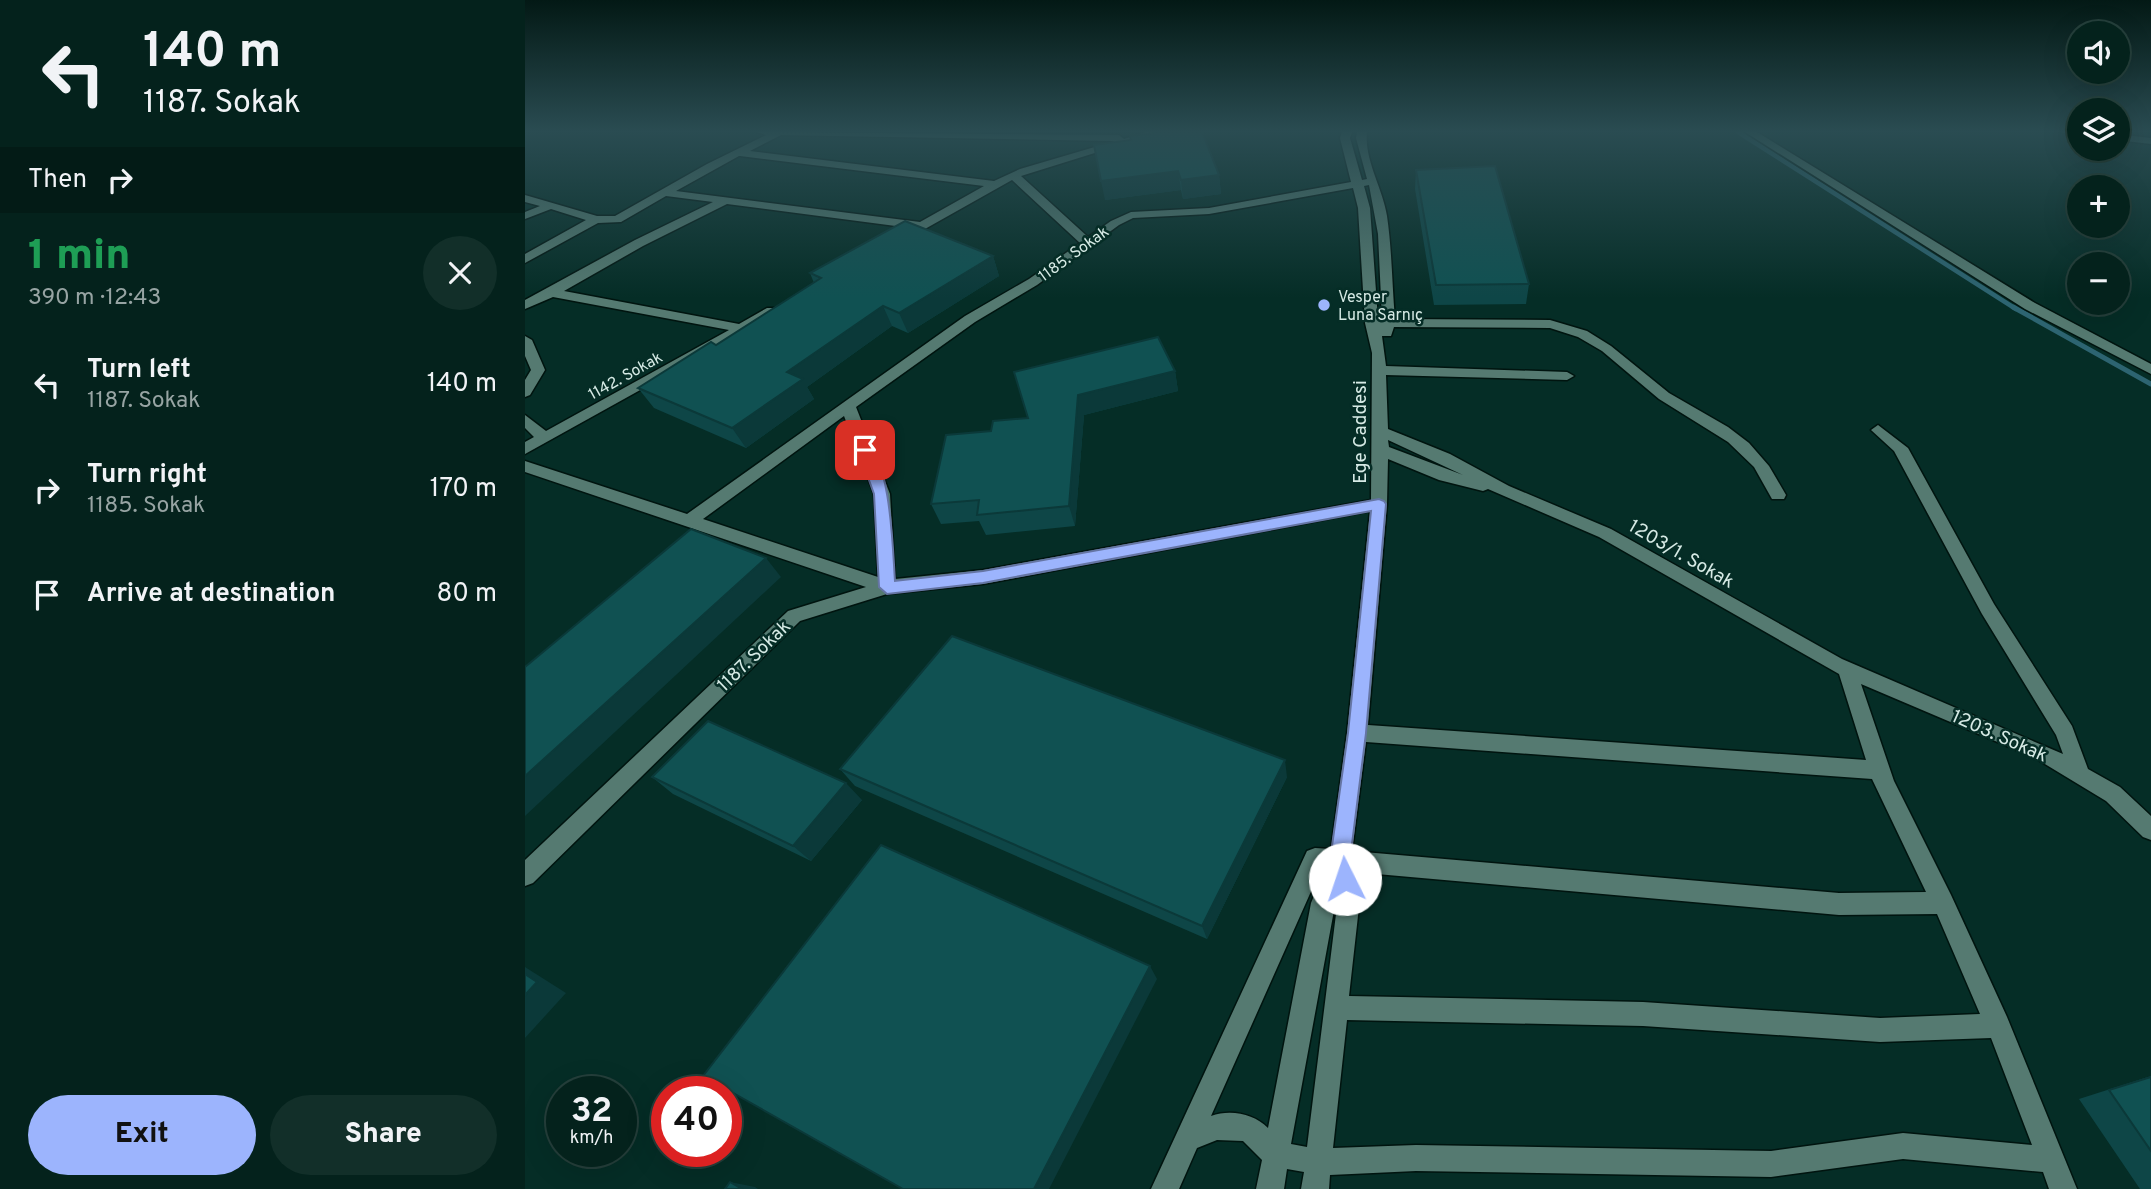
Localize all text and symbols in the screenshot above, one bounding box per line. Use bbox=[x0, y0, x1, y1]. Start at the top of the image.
map controls bbox=[2067, 21, 2130, 315]
button: sound bbox=[2067, 21, 2130, 84]
text: 140 m bbox=[143, 23, 282, 85]
icon: left bbox=[28, 28, 119, 119]
text: 1187. Sokak bbox=[143, 84, 301, 124]
button: layers bbox=[2067, 98, 2130, 161]
icon: right bbox=[101, 161, 139, 199]
text: Then bbox=[28, 164, 87, 197]
button: + bbox=[2067, 175, 2130, 238]
street label: 1185. Sokak bbox=[1035, 222, 1113, 287]
text: 1 min bbox=[28, 231, 131, 284]
button: close bbox=[423, 236, 497, 310]
button: − bbox=[2067, 252, 2130, 315]
text: 390 m · 12:43 bbox=[28, 284, 161, 313]
place label: Vesper Luna Sarnıç bbox=[1338, 288, 1423, 326]
marker: Vesper Luna Sarnıç bbox=[1316, 297, 1332, 313]
street label: 1142. Sokak bbox=[585, 348, 667, 405]
text: Turn left bbox=[87, 354, 191, 387]
icon: left bbox=[28, 366, 66, 404]
text: 140 m bbox=[427, 368, 497, 401]
street label: Ege Caddesi bbox=[1349, 380, 1373, 484]
text: 1187. Sokak bbox=[87, 387, 200, 416]
pin bbox=[835, 420, 895, 480]
icon: arrive bbox=[846, 431, 884, 469]
text: Turn right bbox=[87, 459, 207, 492]
icon: right bbox=[28, 471, 66, 509]
text: 170 m bbox=[430, 473, 497, 506]
text: 1185. Sokak bbox=[87, 492, 205, 521]
street label: 1203/1. Sokak bbox=[1624, 515, 1738, 595]
icon: arrive bbox=[28, 576, 66, 614]
text: Arrive at destination bbox=[87, 578, 335, 611]
text: 80 m bbox=[437, 578, 497, 611]
street label: 1187. Sokak bbox=[712, 615, 796, 698]
street label: 1203. Sokak bbox=[1948, 705, 2051, 769]
position arrow bbox=[1308, 842, 1382, 916]
speed limit sign: 40 bbox=[651, 1076, 742, 1167]
text: 32 bbox=[571, 1090, 612, 1134]
button: Exit bbox=[28, 1095, 256, 1175]
button: Share bbox=[270, 1095, 497, 1175]
text: km/h bbox=[570, 1127, 613, 1150]

